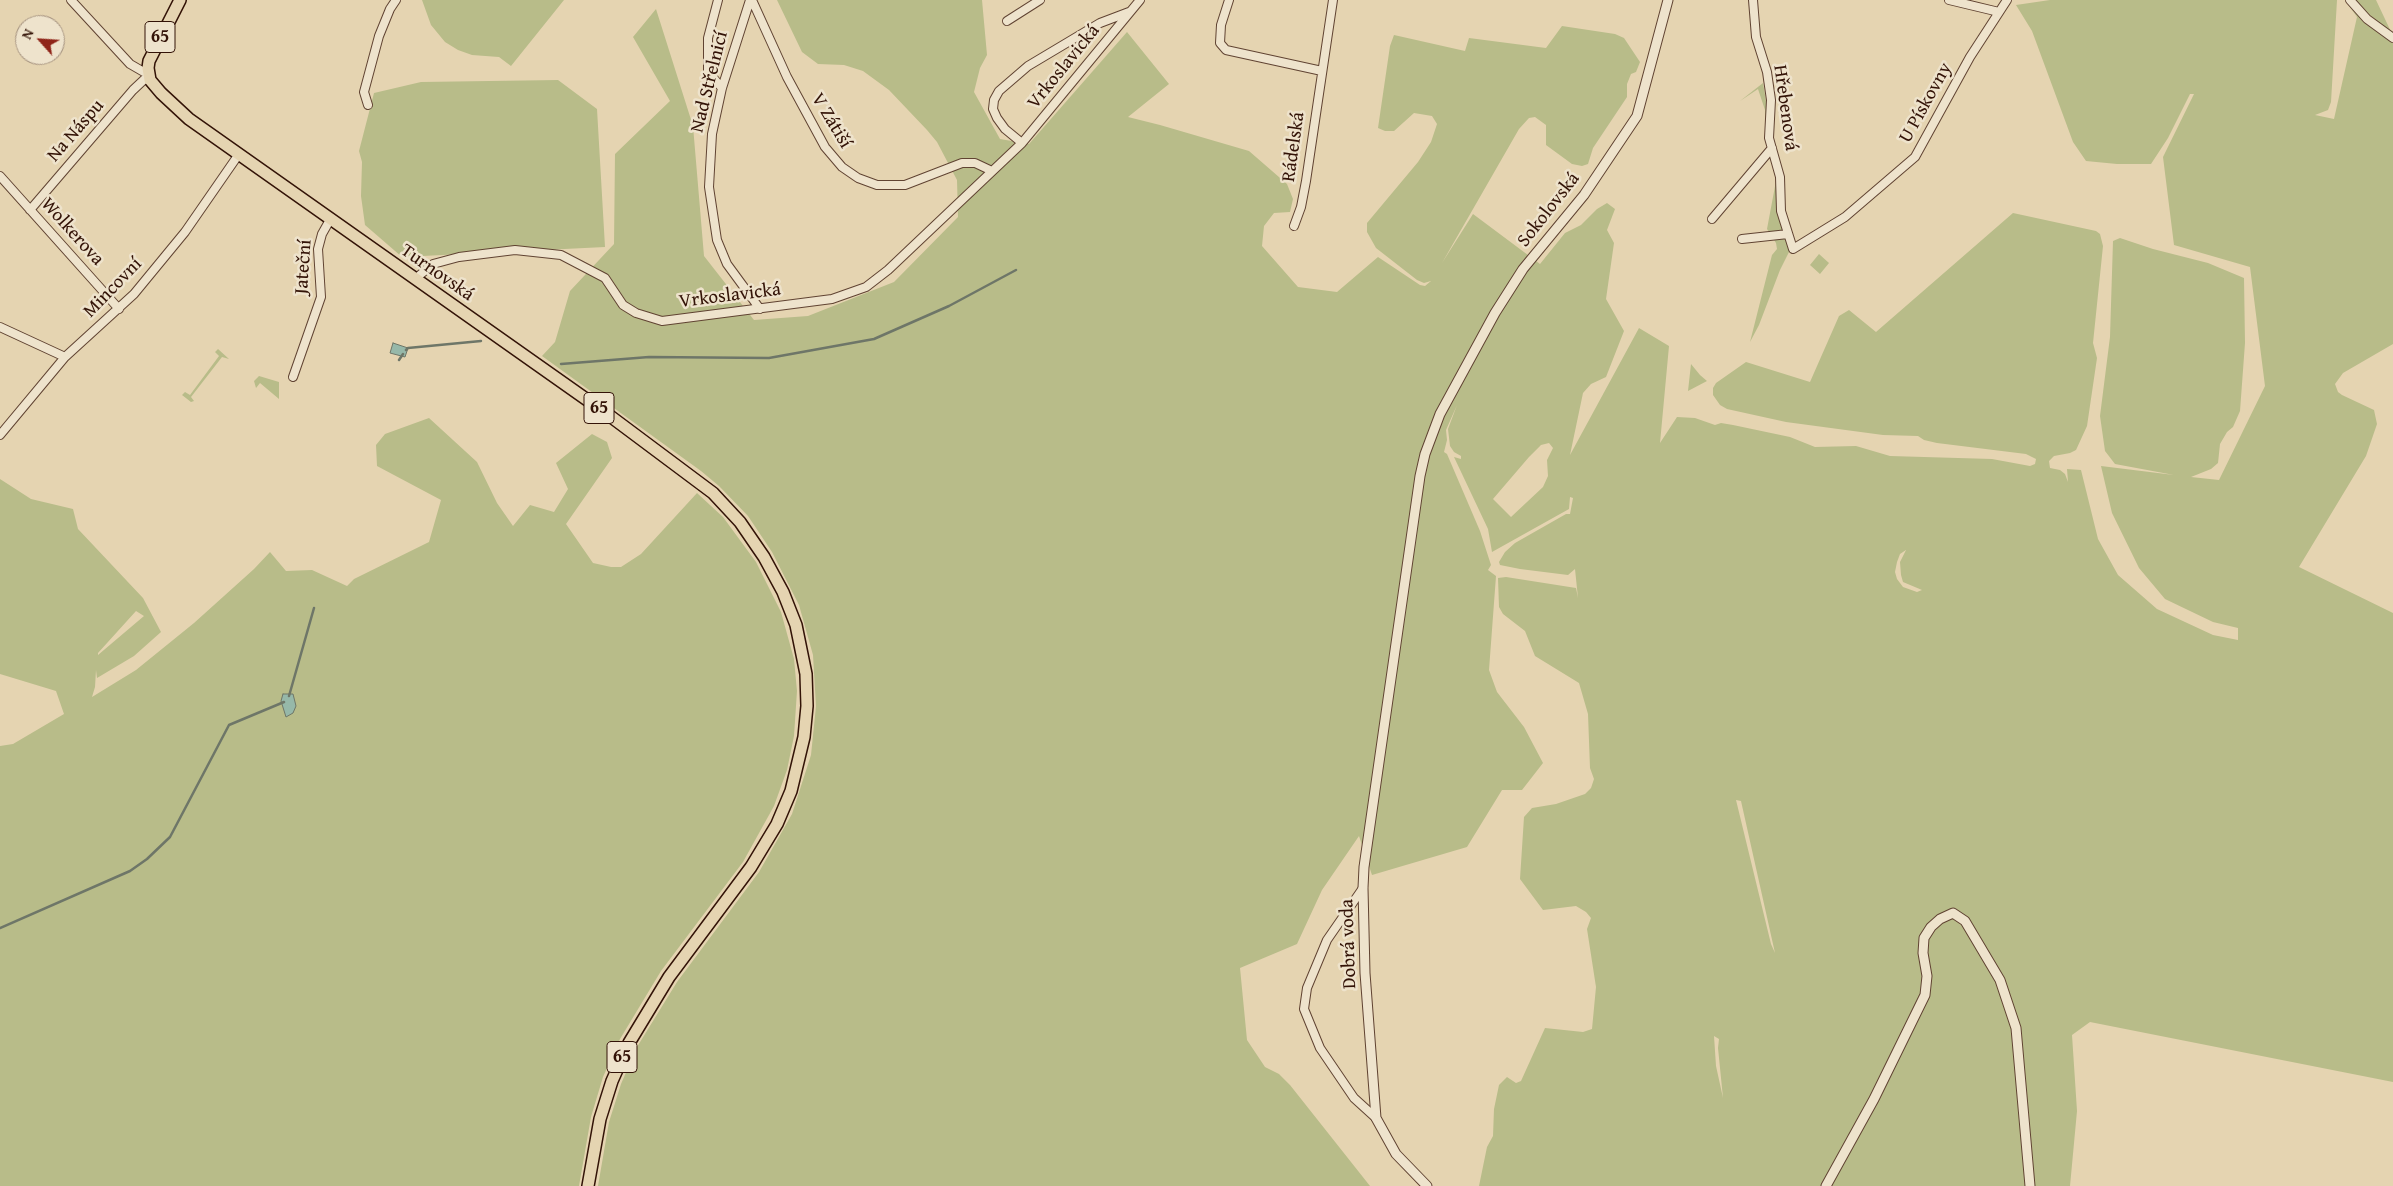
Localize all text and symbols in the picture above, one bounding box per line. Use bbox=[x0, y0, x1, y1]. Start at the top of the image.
north arrow bbox=[15, 15, 65, 65]
street label: Vrkoslavická bbox=[1023, 20, 1105, 114]
road number: 65 bbox=[145, 22, 175, 52]
text: N bbox=[16, 25, 38, 42]
street label: Nad Střelnicí bbox=[686, 29, 734, 135]
street label: U Pískovny bbox=[1895, 59, 1957, 147]
street label: Hřebenová bbox=[1768, 64, 1802, 152]
street label: V Zátiší bbox=[806, 89, 856, 153]
street label: Na Náspu bbox=[43, 95, 109, 167]
street label: Rádelská bbox=[1278, 111, 1310, 183]
street label: Sokolovská bbox=[1513, 168, 1585, 252]
street label: Wolkerova bbox=[36, 193, 108, 271]
street label: Jateční bbox=[291, 239, 317, 295]
street label: Turnovská bbox=[396, 239, 478, 307]
street label: Mincovní bbox=[79, 253, 147, 323]
street label: Vrkoslavická bbox=[678, 278, 782, 314]
road number: 65 bbox=[584, 392, 614, 423]
street label: Dobrá voda bbox=[1336, 899, 1362, 989]
road number: 65 bbox=[607, 1042, 637, 1072]

